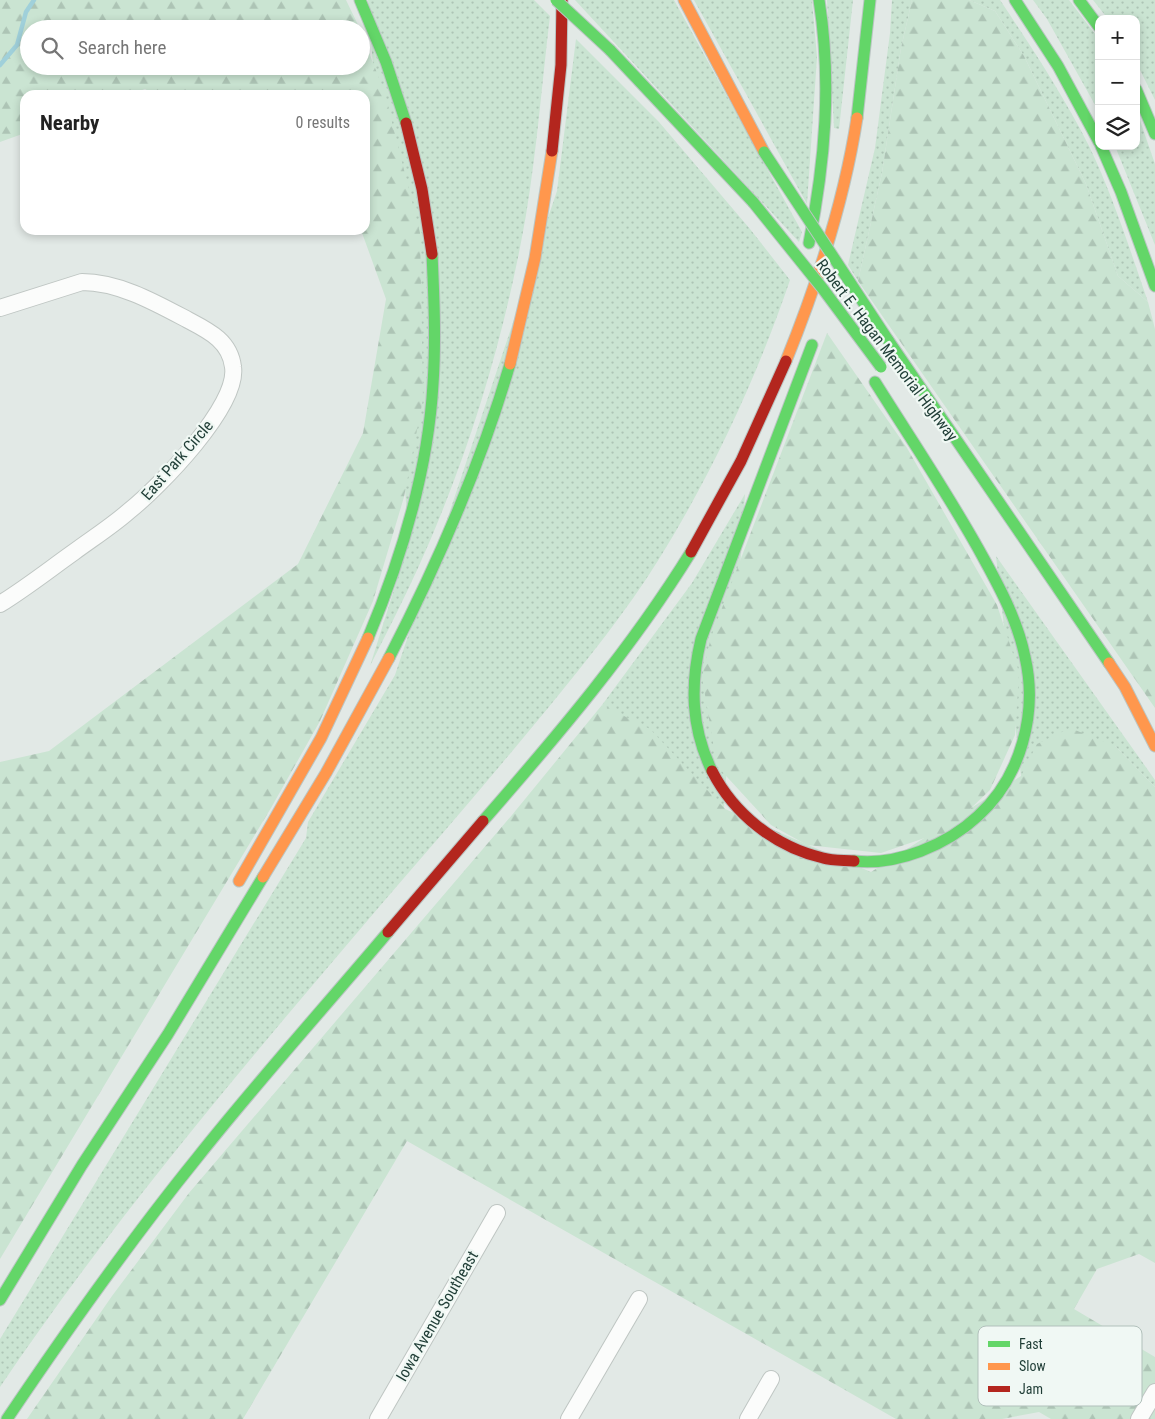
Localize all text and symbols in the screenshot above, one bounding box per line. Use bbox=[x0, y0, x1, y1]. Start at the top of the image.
map controls bbox=[1095, 15, 1140, 150]
button: + bbox=[1095, 15, 1140, 60]
search box bbox=[20, 20, 370, 75]
icon: search bbox=[38, 34, 66, 62]
text: Search here bbox=[78, 36, 166, 59]
button: − bbox=[1095, 60, 1140, 105]
button: layers bbox=[1095, 105, 1140, 150]
text: Nearby bbox=[40, 111, 99, 135]
text: 0 results bbox=[295, 113, 350, 132]
street label: Robert E. Hagan Memorial Highway bbox=[812, 255, 962, 445]
street label: East Park Circle bbox=[137, 416, 217, 504]
street label: Iowa Avenue Southeast bbox=[392, 1247, 482, 1384]
legend bbox=[978, 1326, 1142, 1406]
text: Fast bbox=[1019, 1336, 1043, 1352]
text: Slow bbox=[1019, 1358, 1046, 1374]
text: Jam bbox=[1019, 1381, 1043, 1397]

